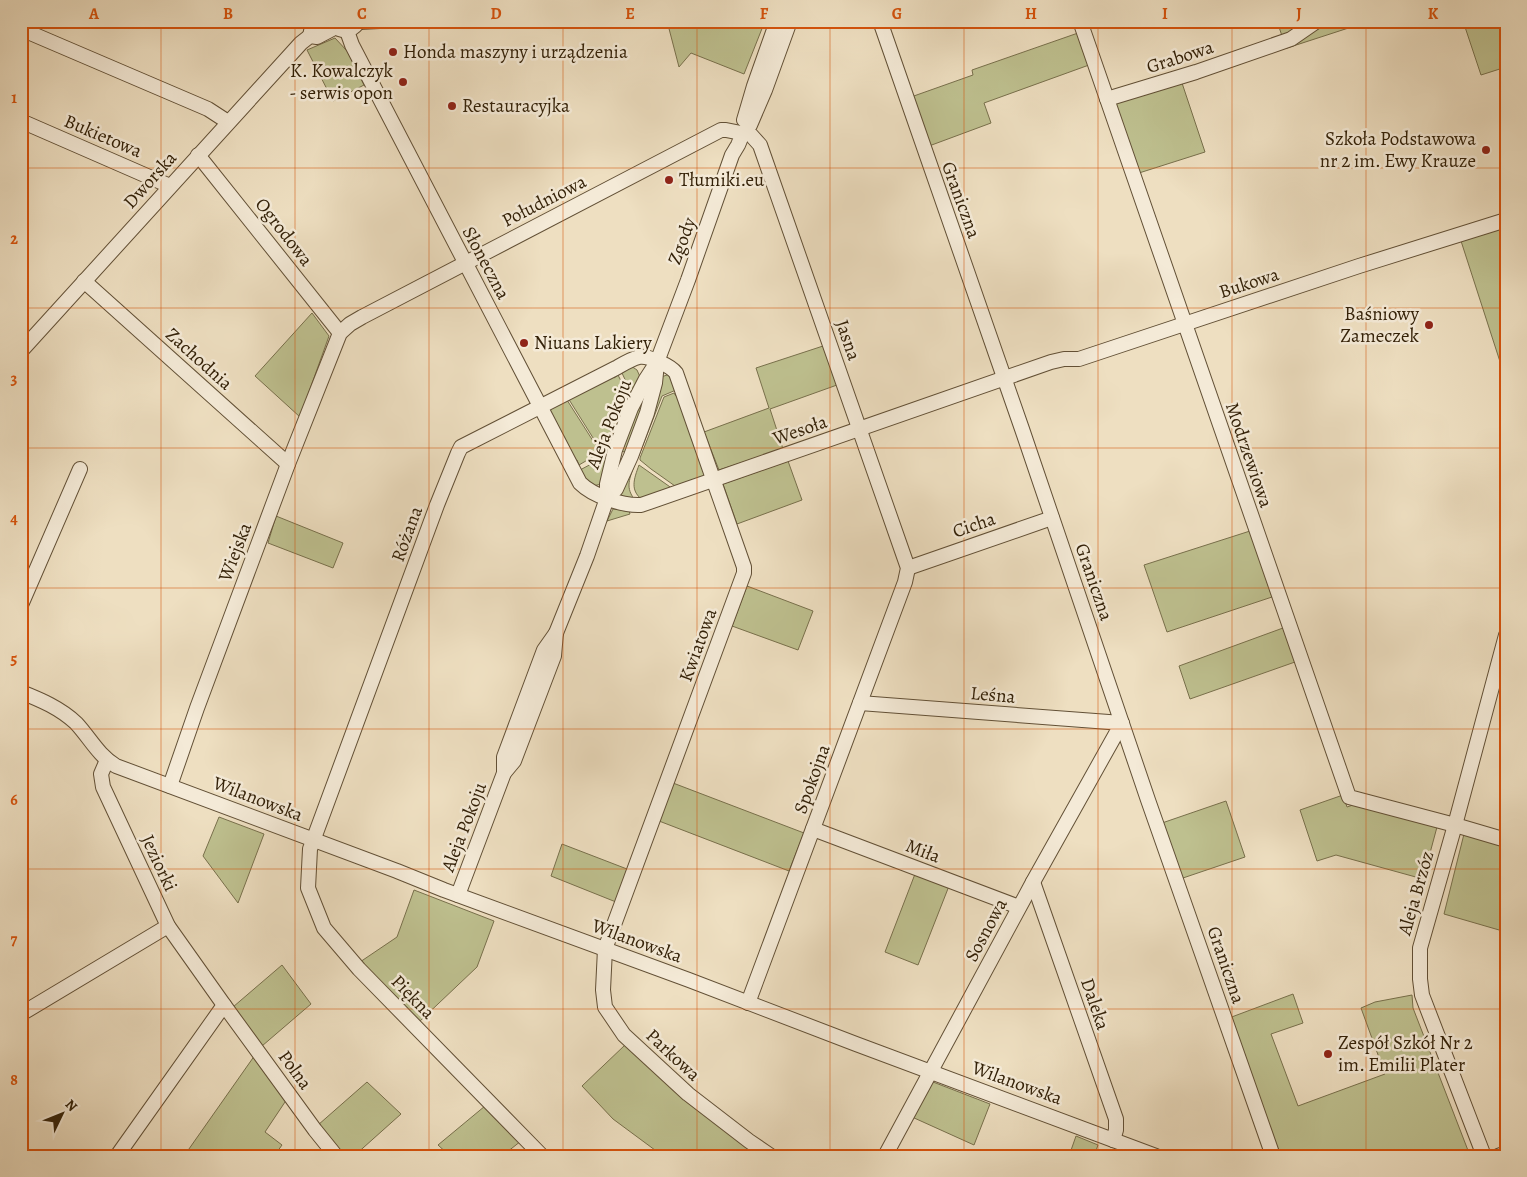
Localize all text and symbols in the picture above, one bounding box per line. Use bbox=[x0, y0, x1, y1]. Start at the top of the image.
text: A bbox=[88, 3, 100, 25]
text: B bbox=[223, 3, 233, 25]
text: C bbox=[357, 3, 367, 25]
text: D bbox=[490, 3, 502, 25]
text: E bbox=[625, 3, 635, 25]
text: F bbox=[760, 3, 769, 25]
text: G bbox=[892, 3, 902, 25]
text: H bbox=[1025, 3, 1037, 25]
text: I bbox=[1162, 3, 1168, 25]
text: J bbox=[1296, 3, 1302, 25]
text: K bbox=[1428, 3, 1439, 25]
street label: Grabowa bbox=[1143, 34, 1217, 80]
place label: Honda maszyny i urządzenia bbox=[403, 39, 628, 65]
marker: Honda maszyny i urządzenia bbox=[387, 46, 399, 58]
place label: K. Kowalczyk - serwis opon bbox=[289, 58, 394, 106]
marker: K. Kowalczyk - serwis opon bbox=[397, 76, 409, 88]
text: 1 bbox=[11, 87, 17, 109]
place label: Restauracyjka bbox=[462, 93, 570, 119]
marker: Restauracyjka bbox=[446, 100, 458, 112]
street label: Bukietowa bbox=[60, 108, 146, 164]
place label: Szkoła Podstawowa nr 2 im. Ewy Krauze bbox=[1320, 126, 1476, 174]
marker: Szkoła Podstawowa nr 2 im. Ewy Krauze bbox=[1480, 144, 1492, 156]
street label: Dworska bbox=[117, 146, 183, 214]
street label: Graniczna bbox=[935, 158, 987, 242]
place label: Tłumiki.eu bbox=[679, 167, 765, 193]
street label: Południowa bbox=[497, 169, 591, 233]
marker: Tłumiki.eu bbox=[663, 174, 675, 186]
street label: Ogrodowa bbox=[249, 192, 319, 272]
street label: Zgody bbox=[661, 213, 703, 268]
street label: Słoneczna bbox=[456, 222, 516, 304]
text: 2 bbox=[10, 228, 18, 250]
street label: Bukowa bbox=[1216, 261, 1283, 305]
place label: Baśniowy Zameczek bbox=[1340, 301, 1420, 349]
street label: Jasna bbox=[829, 316, 867, 364]
marker: Baśniowy Zameczek bbox=[1423, 319, 1435, 331]
street label: Zachodnia bbox=[160, 322, 238, 396]
place label: Niuans Lakiery bbox=[534, 330, 652, 356]
marker: Niuans Lakiery bbox=[518, 337, 530, 349]
text: 3 bbox=[11, 368, 18, 390]
street label: Aleja Pokoju bbox=[580, 375, 638, 473]
street label: Modrzewiowa bbox=[1219, 399, 1279, 511]
street label: Wesoła bbox=[768, 409, 831, 452]
street label: Różana bbox=[385, 502, 429, 565]
street label: Cicha bbox=[949, 506, 999, 544]
text: 4 bbox=[10, 508, 18, 530]
street label: Wiejska bbox=[212, 519, 258, 586]
street label: Graniczna bbox=[1069, 540, 1119, 624]
street label: Kwiatowa bbox=[673, 605, 723, 685]
text: 5 bbox=[11, 648, 18, 670]
street label: Leśna bbox=[969, 680, 1017, 710]
street label: Spokojna bbox=[787, 741, 837, 817]
street label: Wilanowska bbox=[208, 770, 307, 828]
street label: Aleja Pokoju bbox=[435, 778, 493, 876]
text: 6 bbox=[10, 789, 18, 811]
street label: Jeziorki bbox=[135, 830, 183, 896]
street label: Miła bbox=[902, 833, 944, 870]
street label: Aleja Brzóz bbox=[1391, 848, 1440, 939]
street label: Sosnowa bbox=[958, 894, 1014, 966]
street label: Wilanowska bbox=[587, 912, 686, 969]
street label: Graniczna bbox=[1201, 923, 1251, 1007]
text: 7 bbox=[11, 929, 18, 951]
street label: Piękna bbox=[385, 969, 441, 1025]
street label: Daleka bbox=[1074, 975, 1116, 1034]
street label: Parkowa bbox=[640, 1023, 706, 1087]
place label: Zespół Szkół Nr 2 im. Emilii Plater bbox=[1338, 1030, 1473, 1078]
street label: Polna bbox=[272, 1045, 318, 1095]
marker: Zespół Szkół Nr 2 im. Emilii Plater bbox=[1322, 1048, 1334, 1060]
street label: Wilanowska bbox=[967, 1054, 1066, 1111]
text: 8 bbox=[10, 1069, 18, 1091]
north arrow bbox=[38, 1090, 88, 1140]
text: N bbox=[61, 1095, 82, 1116]

